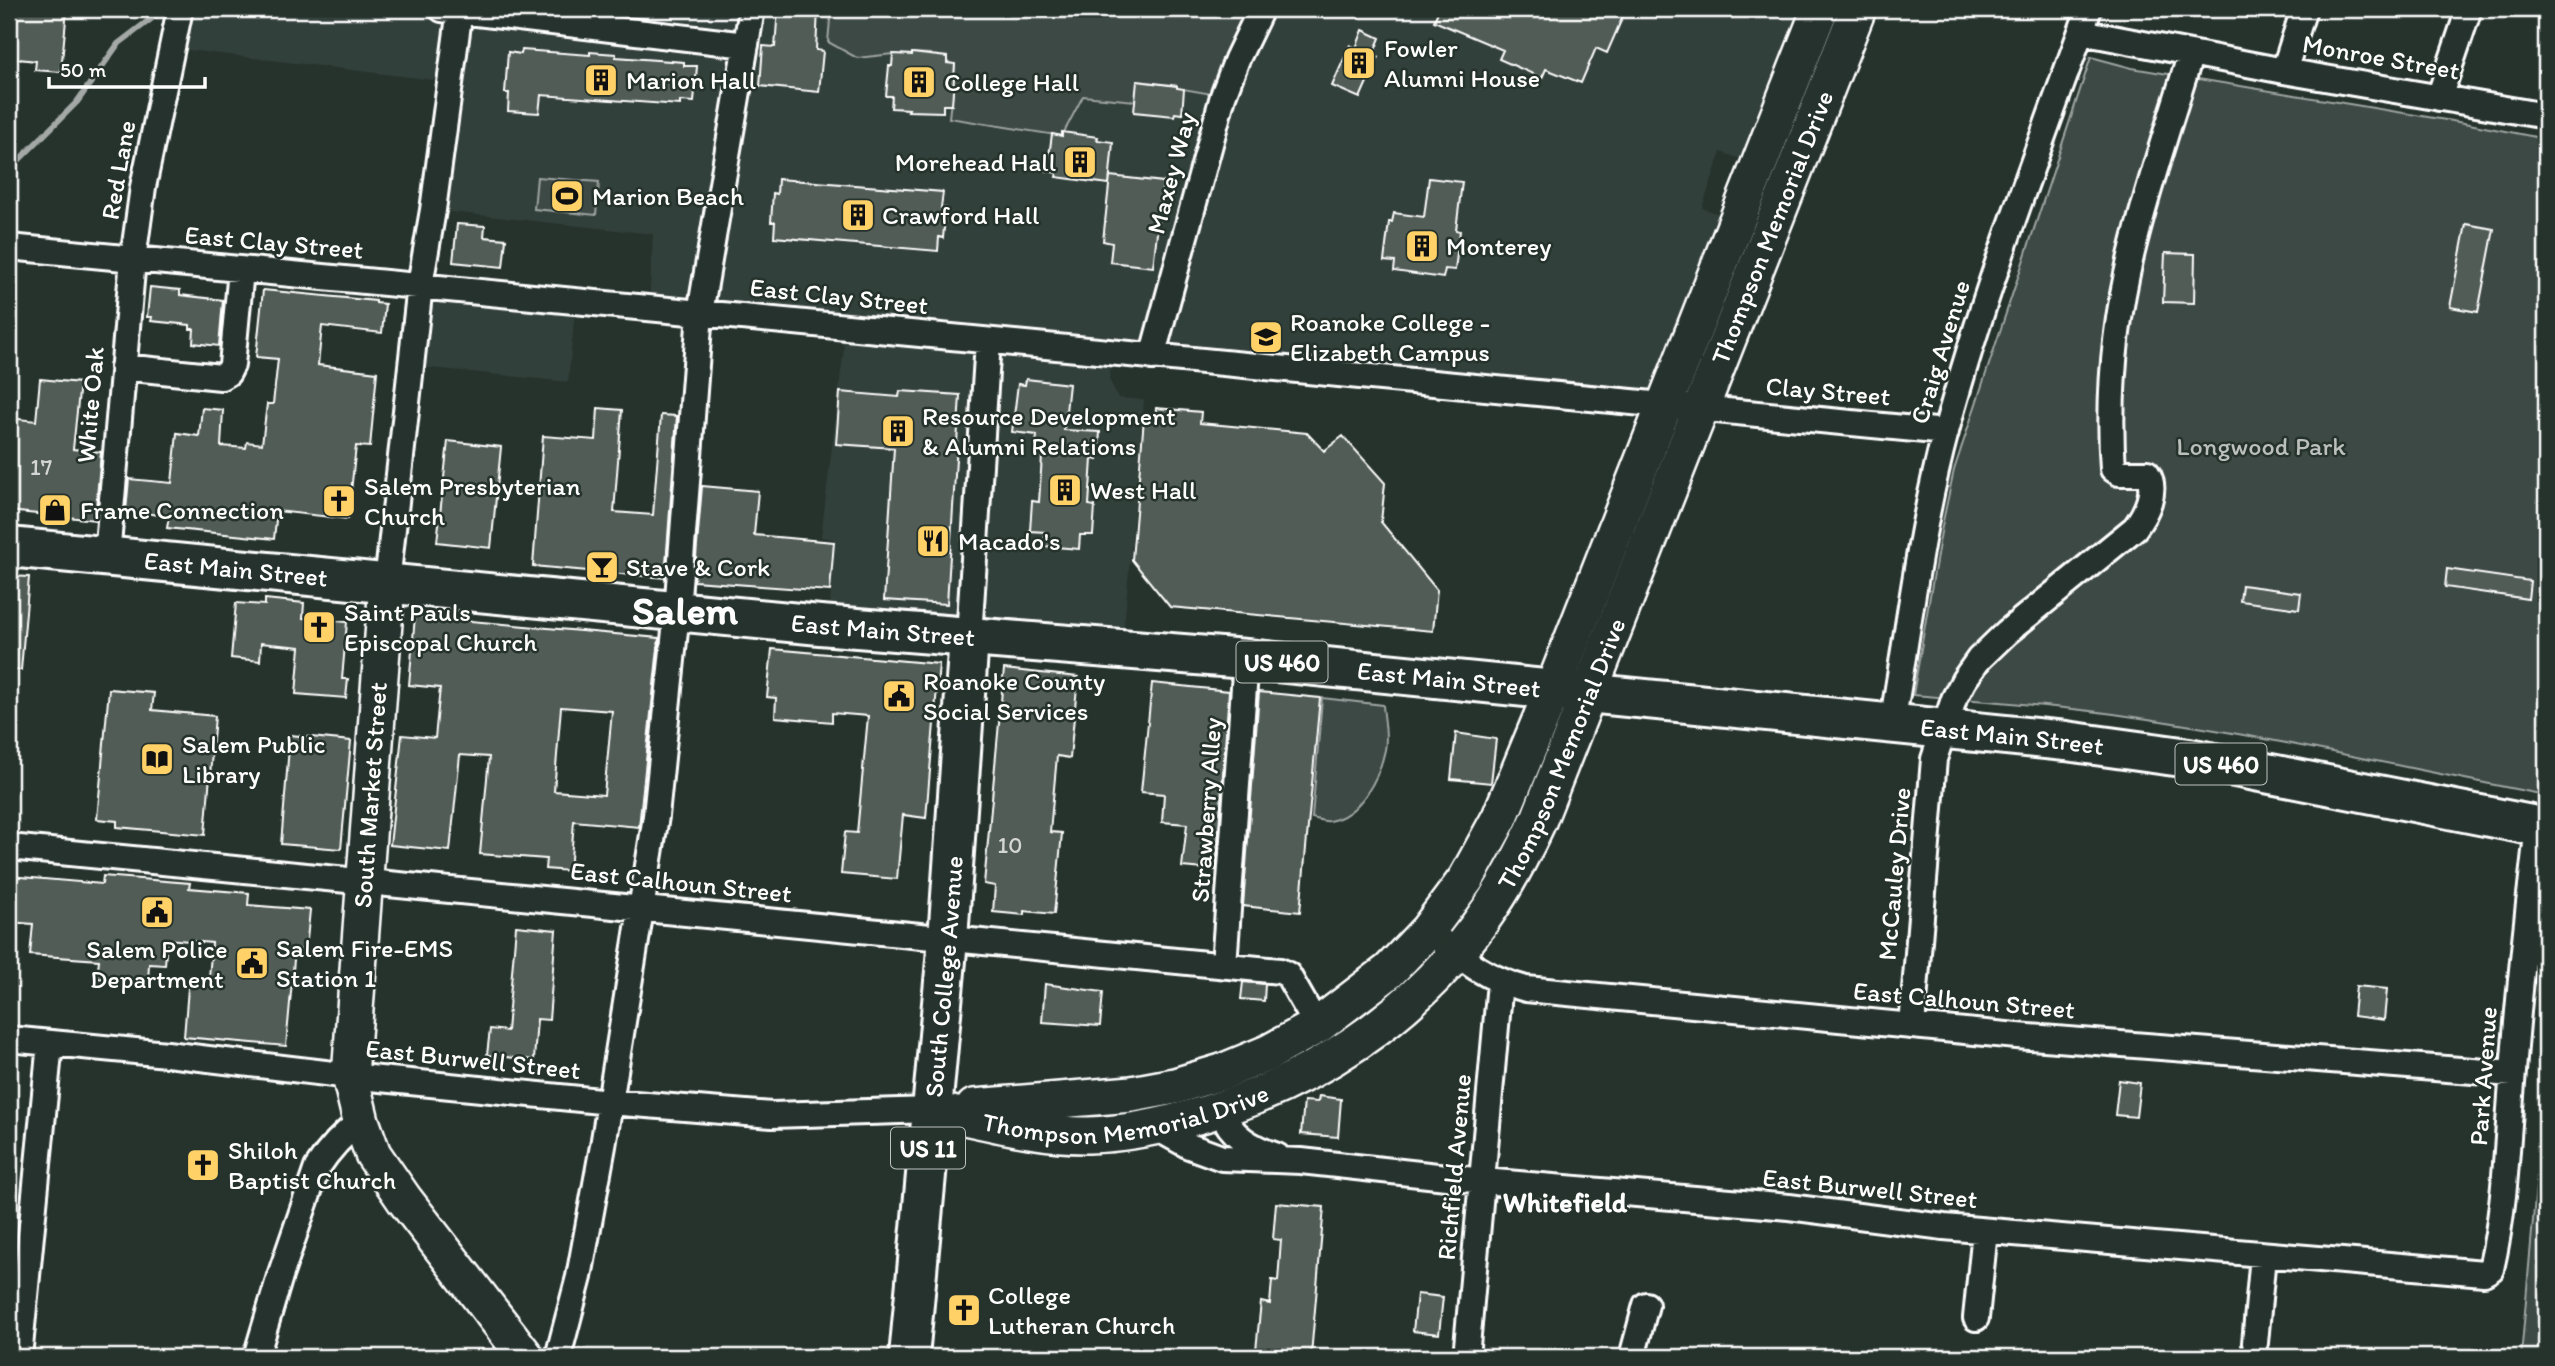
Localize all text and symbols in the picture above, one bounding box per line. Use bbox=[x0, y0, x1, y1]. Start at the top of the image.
street label: Monroe Street bbox=[2300, 27, 2462, 87]
place label: Fowler Alumni House bbox=[1384, 32, 1540, 94]
building icon: Fowler Alumni House bbox=[1340, 44, 1378, 82]
scale bar bbox=[49, 46, 205, 90]
text: 50 m bbox=[60, 57, 107, 82]
building icon: Marion Hall bbox=[582, 61, 620, 99]
building icon: College Hall bbox=[900, 63, 938, 101]
place label: Marion Hall bbox=[626, 64, 756, 96]
place label: College Hall bbox=[944, 66, 1079, 98]
street label: Thompson Memorial Drive bbox=[1704, 86, 1840, 369]
street label: Maxey Way bbox=[1139, 108, 1203, 238]
street label: Red Lane bbox=[94, 118, 142, 222]
building icon: Morehead Hall bbox=[1061, 143, 1099, 181]
place label: Morehead Hall bbox=[895, 146, 1056, 178]
sports icon: Marion Beach bbox=[548, 177, 586, 215]
place label: Marion Beach bbox=[592, 180, 744, 212]
building icon: Crawford Hall bbox=[839, 196, 877, 234]
place label: Crawford Hall bbox=[882, 199, 1039, 231]
street label: East Clay Street bbox=[183, 218, 365, 266]
building icon: Monterey bbox=[1403, 227, 1441, 265]
place label: Monterey bbox=[1446, 230, 1552, 262]
street label: East Clay Street bbox=[748, 271, 930, 321]
street label: Craig Avenue bbox=[1903, 276, 1977, 428]
place label: Roanoke College - Elizabeth Campus bbox=[1290, 306, 1490, 368]
school or university icon: Roanoke College - Elizabeth Campus bbox=[1247, 318, 1285, 356]
street label: White Oak bbox=[69, 345, 111, 464]
street label: Clay Street bbox=[1764, 370, 1892, 412]
place label: Resource Development & Alumni Relations bbox=[922, 400, 1176, 462]
building icon: Resource Development & Alumni Relations bbox=[879, 412, 917, 450]
park label: Longwood Park bbox=[2176, 430, 2346, 462]
house number: 17 bbox=[30, 453, 52, 481]
place label: Salem Presbyterian Church bbox=[364, 470, 581, 532]
building icon: West Hall bbox=[1046, 471, 1084, 509]
place label: West Hall bbox=[1090, 474, 1196, 506]
church icon: Salem Presbyterian Church bbox=[320, 482, 358, 520]
shop icon: Frame Connection bbox=[36, 491, 74, 529]
place label: Frame Connection bbox=[80, 494, 284, 526]
restaurant icon: Macado's bbox=[914, 522, 952, 560]
place label: Macado's bbox=[958, 525, 1061, 557]
street label: East Main Street bbox=[143, 544, 329, 594]
bar icon: Stave & Cork bbox=[583, 548, 621, 586]
place label: Stave & Cork bbox=[626, 551, 770, 583]
district label: Salem bbox=[632, 586, 739, 634]
place label: Saint Pauls Episcopal Church bbox=[344, 596, 537, 658]
street label: East Main Street bbox=[790, 606, 976, 653]
church icon: Saint Pauls Episcopal Church bbox=[300, 608, 338, 646]
street label: Thompson Memorial Drive bbox=[1490, 613, 1633, 895]
road number: US 460 bbox=[1236, 642, 1328, 682]
street label: East Main Street bbox=[1356, 654, 1542, 704]
place label: Roanoke County Social Services bbox=[923, 665, 1105, 727]
public building icon: Roanoke County Social Services bbox=[880, 677, 918, 715]
street label: South Market Street bbox=[346, 681, 394, 909]
street label: East Main Street bbox=[1919, 711, 2106, 762]
street label: Strawberry Alley bbox=[1184, 716, 1228, 904]
place label: Salem Public Library bbox=[182, 728, 326, 790]
library icon: Salem Public Library bbox=[138, 740, 176, 778]
road number: US 460 bbox=[2176, 744, 2266, 784]
street label: McCauley Drive bbox=[1870, 786, 1918, 962]
house number: 10 bbox=[998, 831, 1022, 859]
street label: East Calhoun Street bbox=[569, 854, 794, 910]
street label: South College Avenue bbox=[917, 855, 970, 1099]
public building icon: Salem Police Department bbox=[138, 893, 176, 931]
place label: Salem Fire-EMS Station 1 bbox=[276, 932, 453, 994]
place label: Salem Police Department bbox=[86, 933, 228, 995]
public building icon: Salem Fire-EMS Station 1 bbox=[233, 944, 271, 982]
street label: East Calhoun Street bbox=[1852, 974, 2076, 1026]
street label: Park Avenue bbox=[2462, 1005, 2504, 1147]
street label: East Burwell Street bbox=[364, 1032, 582, 1086]
street label: Richfield Avenue bbox=[1430, 1072, 1478, 1262]
street label: Thompson Memorial Drive bbox=[980, 1077, 1273, 1151]
road number: US 11 bbox=[891, 1128, 965, 1168]
place label: Shiloh Baptist Church bbox=[228, 1134, 396, 1196]
church icon: Shiloh Baptist Church bbox=[184, 1146, 222, 1184]
street label: East Burwell Street bbox=[1761, 1161, 1979, 1215]
district label: Whitefield bbox=[1503, 1185, 1628, 1219]
place label: College Lutheran Church bbox=[988, 1279, 1175, 1341]
church icon: College Lutheran Church bbox=[945, 1291, 983, 1329]

